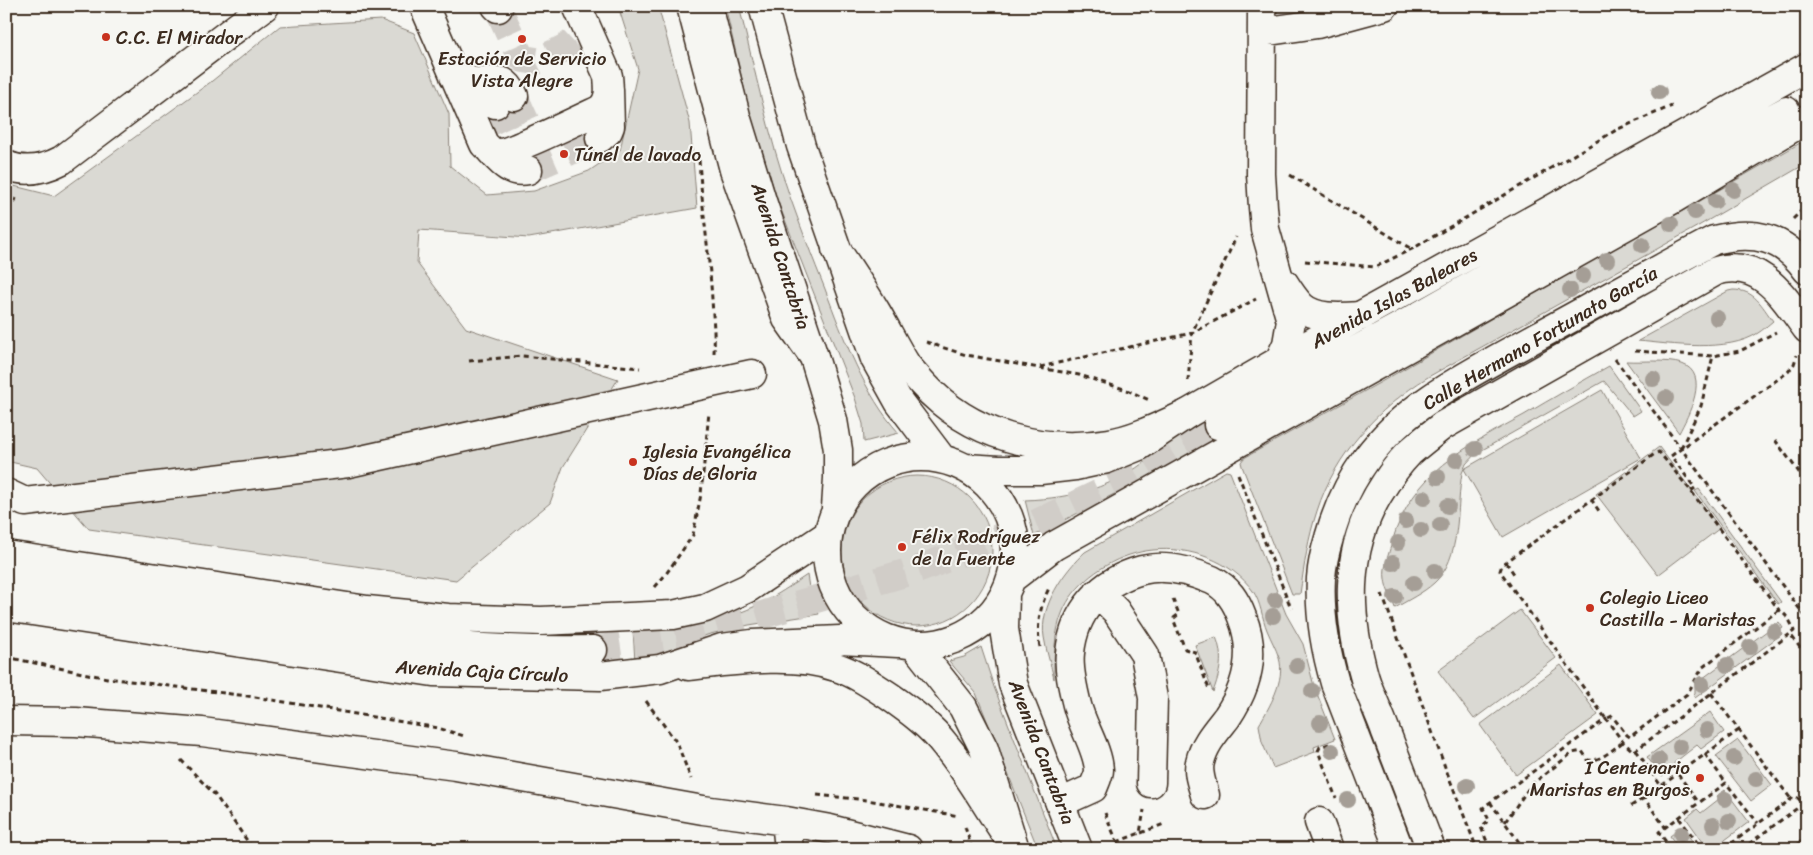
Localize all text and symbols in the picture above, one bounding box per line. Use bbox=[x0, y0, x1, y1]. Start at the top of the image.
place label: C.C. El Mirador bbox=[116, 21, 243, 54]
marker: C.C. El Mirador bbox=[100, 31, 112, 43]
marker: Estación de Servicio Vista Alegre bbox=[516, 33, 528, 45]
place label: Estación de Servicio Vista Alegre bbox=[438, 42, 607, 97]
place label: Túnel de lavado bbox=[574, 138, 701, 171]
marker: Túnel de lavado bbox=[558, 148, 570, 160]
street label: Avenida Cantabria bbox=[741, 177, 821, 334]
street label: Avenida Islas Baleares bbox=[1304, 238, 1484, 358]
street label: Calle Hermano Fortunato García bbox=[1416, 257, 1664, 419]
place label: Iglesia Evangélica Días de Gloria bbox=[642, 435, 791, 490]
marker: Iglesia Evangélica Días de Gloria bbox=[627, 456, 639, 468]
place label: Félix Rodríguez de la Fuente bbox=[912, 520, 1041, 575]
marker: Félix Rodríguez de la Fuente bbox=[896, 541, 908, 553]
place label: Colegio Liceo Castilla - Maristas bbox=[1600, 581, 1756, 636]
marker: Colegio Liceo Castilla - Maristas bbox=[1584, 602, 1596, 614]
street label: Avenida Caja Círculo bbox=[394, 650, 569, 692]
street label: Avenida Cantabria bbox=[999, 674, 1085, 830]
place label: I Centenario Maristas en Burgos bbox=[1530, 751, 1690, 806]
marker: I Centenario Maristas en Burgos bbox=[1694, 772, 1706, 784]

